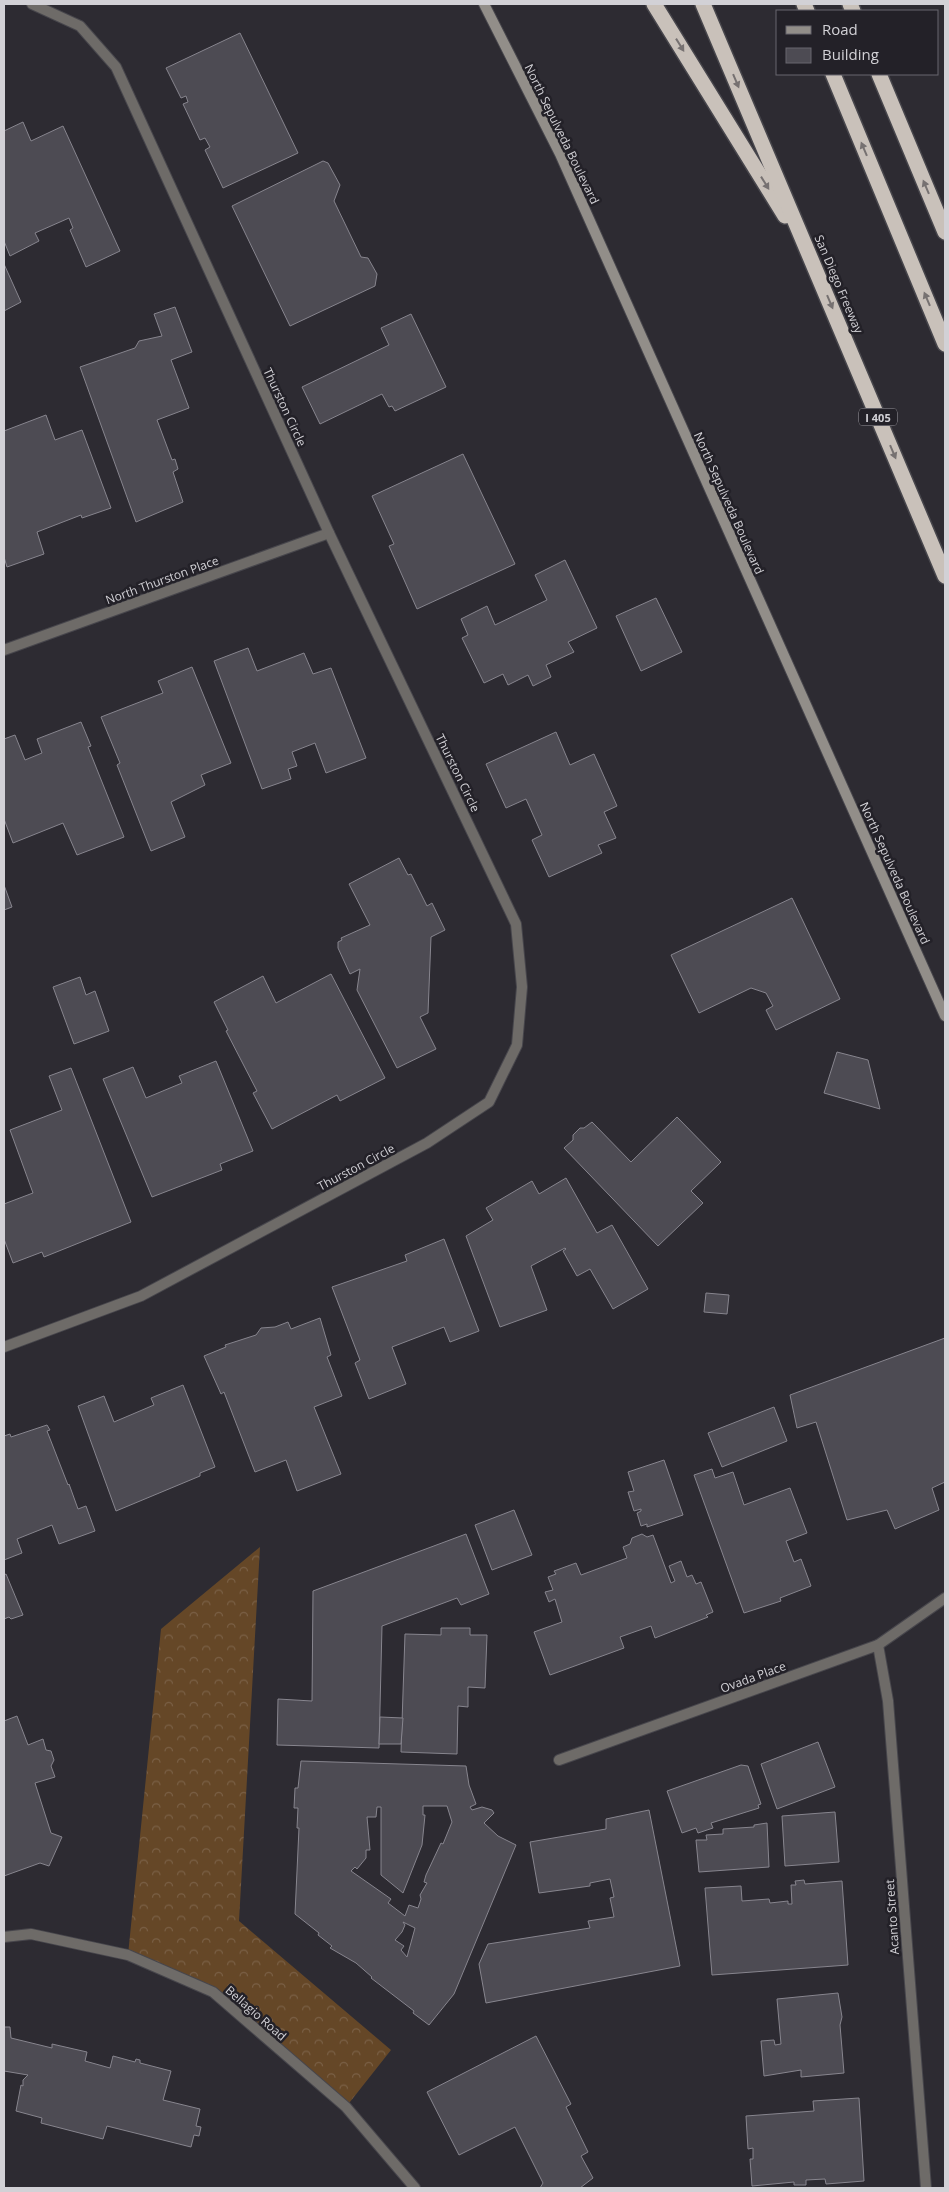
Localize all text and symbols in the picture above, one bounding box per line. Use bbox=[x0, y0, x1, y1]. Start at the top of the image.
legend bbox=[776, 10, 939, 75]
text: Road bbox=[822, 19, 858, 39]
one-way arrow bbox=[675, 39, 684, 52]
text: Building bbox=[822, 44, 879, 64]
street label: North Sepulveda Boulevard bbox=[521, 61, 603, 207]
one-way arrow bbox=[732, 74, 740, 89]
one-way arrow bbox=[860, 141, 868, 156]
one-way arrow bbox=[761, 177, 770, 190]
one-way arrow bbox=[922, 180, 930, 194]
street label: San Diego Freeway bbox=[811, 232, 868, 337]
one-way arrow bbox=[922, 292, 930, 306]
one-way arrow bbox=[827, 295, 835, 309]
street label: Thurston Circle bbox=[259, 365, 311, 449]
road number: I 405 bbox=[859, 408, 897, 426]
street label: North Sepulveda Boulevard bbox=[690, 429, 768, 577]
one-way arrow bbox=[890, 445, 898, 459]
street label: North Thurston Place bbox=[103, 552, 221, 608]
street label: Thurston Circle bbox=[432, 731, 484, 815]
street label: North Sepulveda Boulevard bbox=[856, 799, 934, 947]
street label: Thurston Circle bbox=[315, 1139, 398, 1194]
street label: Ovada Place bbox=[718, 1657, 788, 1697]
street label: Acanto Street bbox=[881, 1879, 903, 1955]
street label: Bellagio Road bbox=[222, 1982, 290, 2044]

